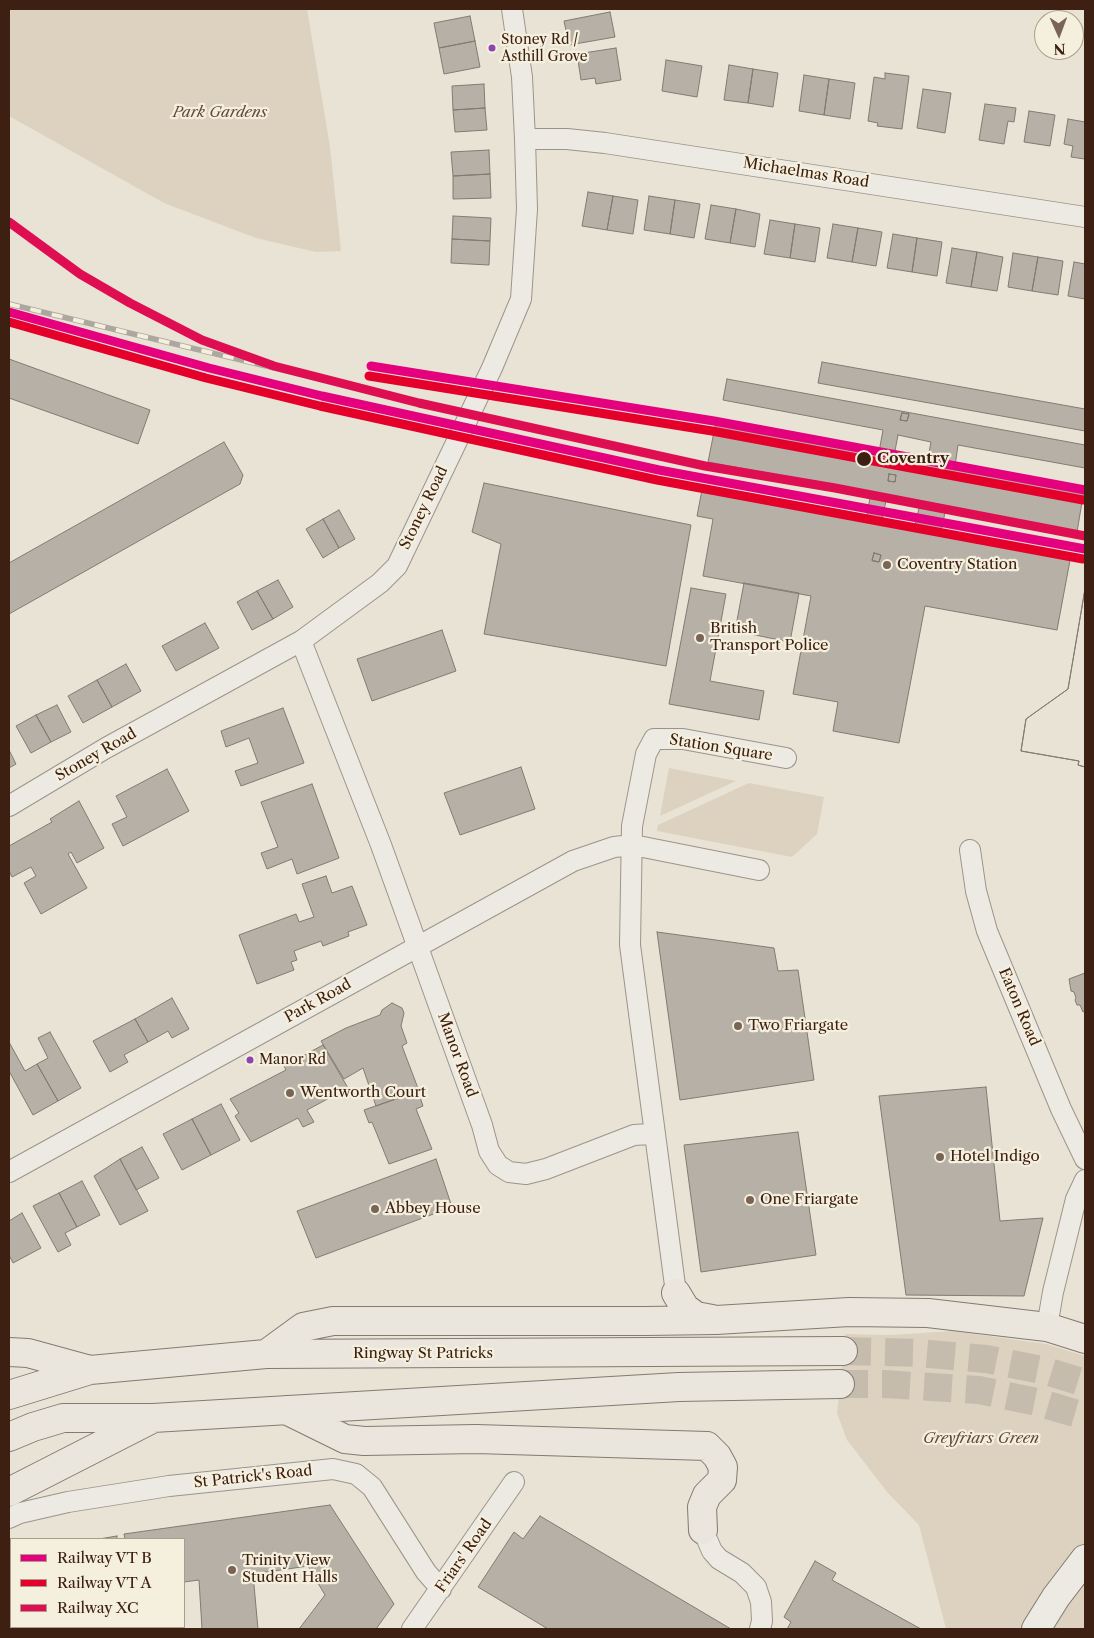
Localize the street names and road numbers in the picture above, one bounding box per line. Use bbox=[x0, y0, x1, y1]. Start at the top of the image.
street label: Michaelmas Road bbox=[742, 154, 870, 192]
street label: Stoney Road bbox=[396, 463, 452, 553]
street label: Stoney Road bbox=[52, 725, 140, 785]
street label: Station Square bbox=[668, 731, 774, 765]
street label: Eaton Road bbox=[994, 965, 1044, 1049]
street label: Park Road bbox=[281, 975, 355, 1027]
street label: Manor Road bbox=[433, 1010, 481, 1100]
street label: Ringway St Patricks bbox=[353, 1345, 493, 1363]
street label: St Patrick's Road bbox=[193, 1462, 313, 1492]
street label: Friars' Road bbox=[432, 1516, 496, 1596]

